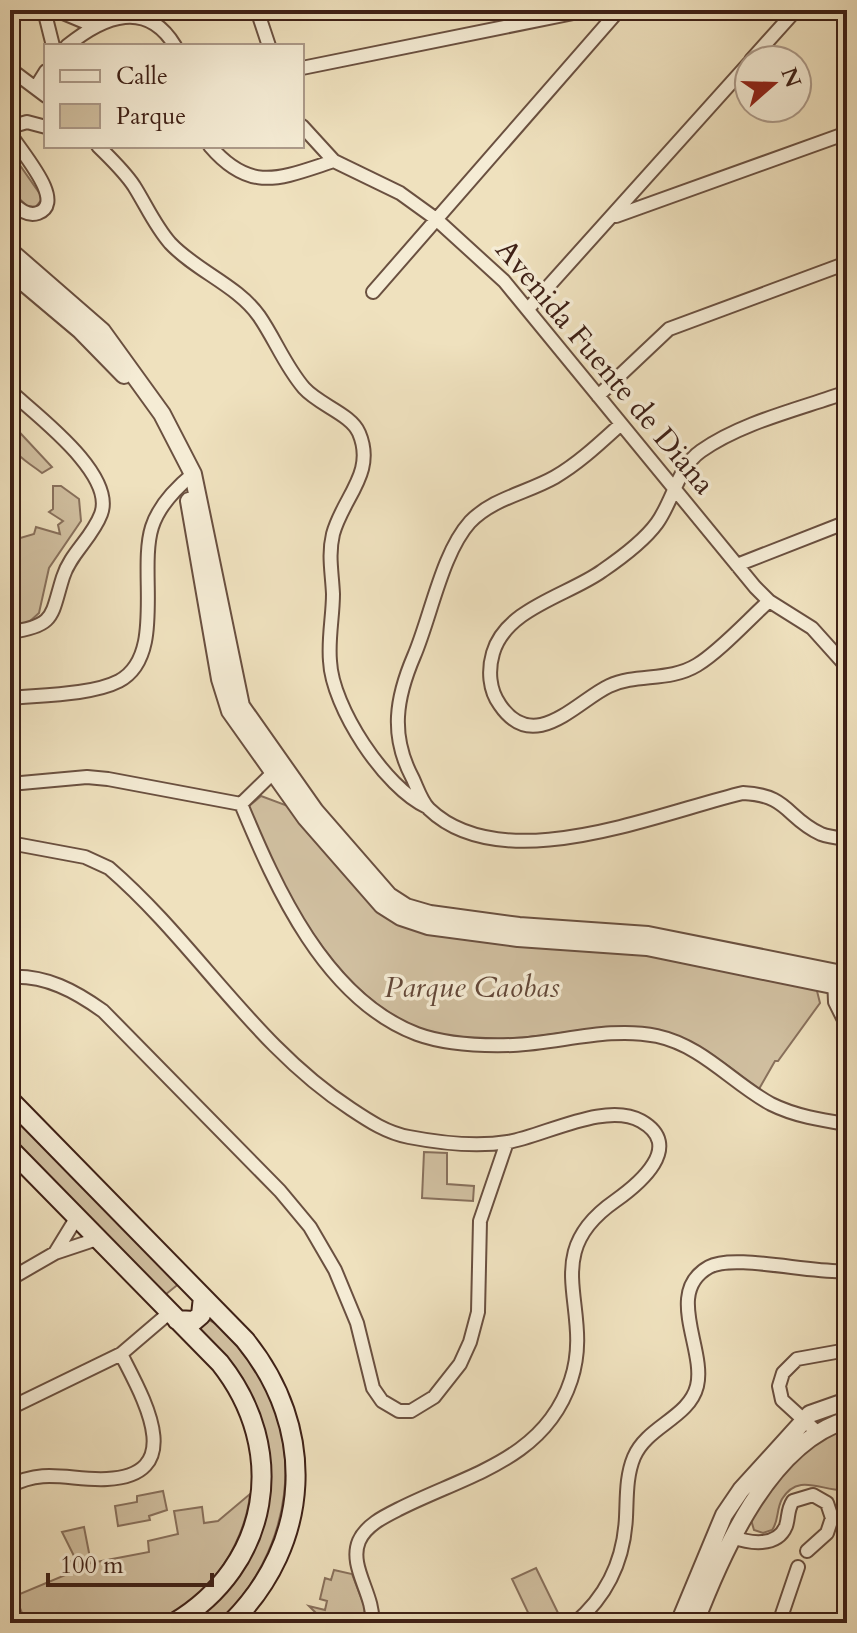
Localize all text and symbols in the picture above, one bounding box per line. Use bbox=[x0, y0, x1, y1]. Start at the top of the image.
legend bbox=[44, 44, 304, 148]
north arrow bbox=[733, 44, 813, 124]
text: Calle bbox=[116, 60, 168, 93]
text: N bbox=[773, 63, 808, 92]
text: Parque bbox=[116, 100, 186, 133]
street label: Avenida Fuente de Diana bbox=[486, 231, 724, 503]
park label: Parque Caobas bbox=[384, 967, 560, 1008]
scale bar bbox=[48, 1537, 212, 1587]
text: 100 m bbox=[60, 1549, 124, 1582]

